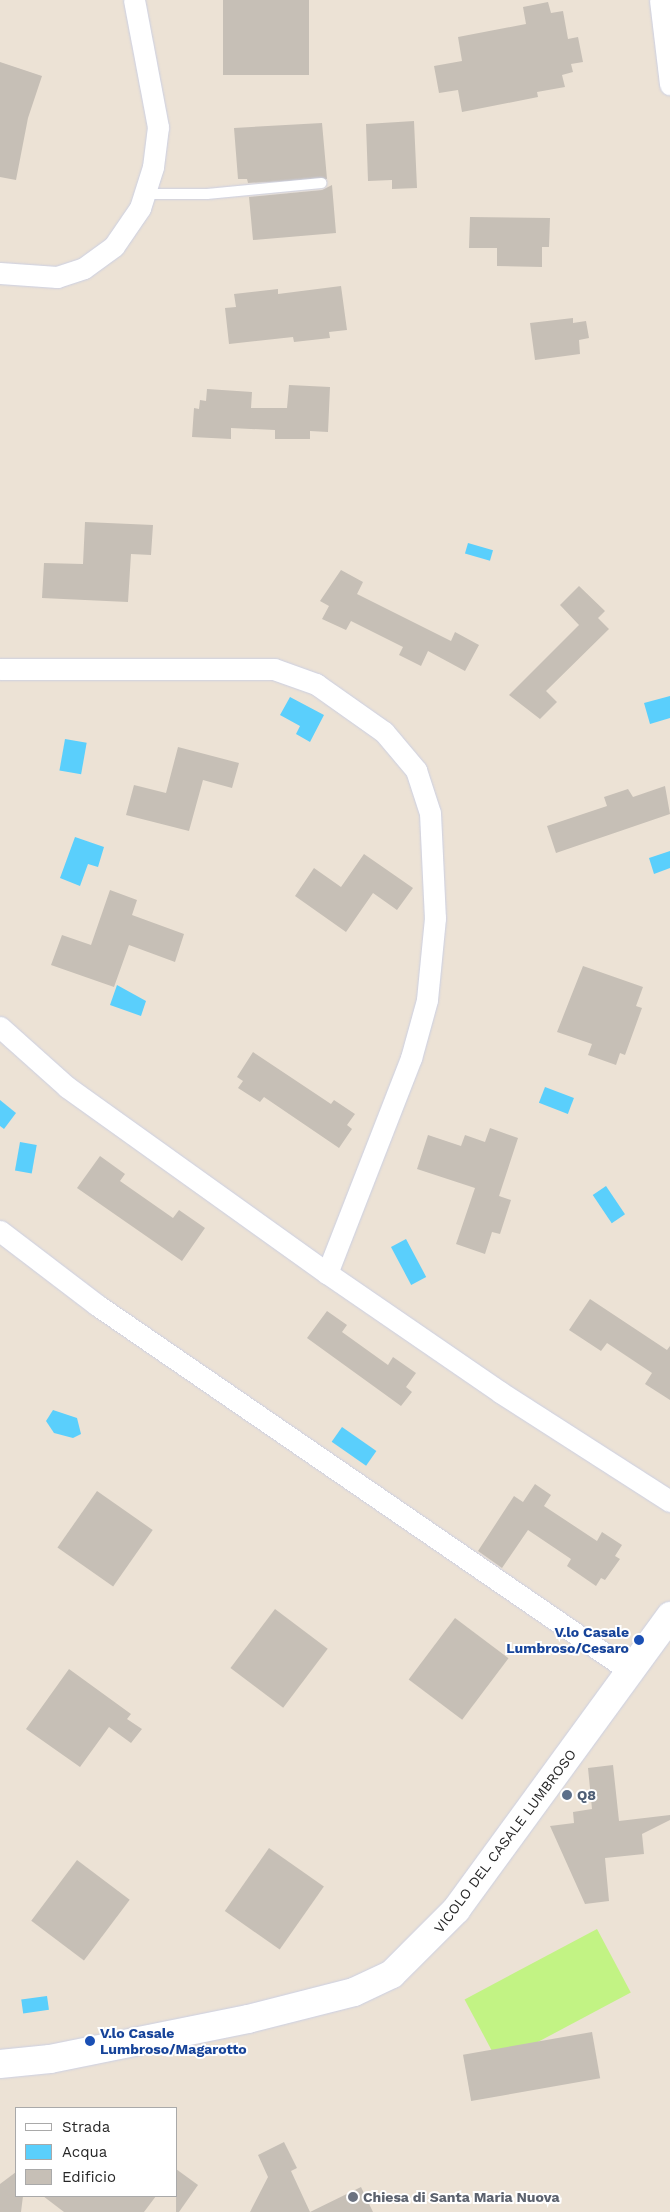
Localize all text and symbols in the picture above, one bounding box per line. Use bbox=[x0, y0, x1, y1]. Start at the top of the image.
place label: V.lo Casale Lumbroso/Cesaro bbox=[506, 1624, 629, 1656]
marker: V.lo Casale Lumbroso/Cesaro bbox=[633, 1634, 645, 1646]
street label: VICOLO DEL CASALE LUMBROSO bbox=[430, 1746, 580, 1936]
place label: Q8 bbox=[577, 1787, 596, 1803]
marker: Q8 bbox=[561, 1789, 573, 1801]
place label: V.lo Casale Lumbroso/Magarotto bbox=[100, 2025, 247, 2058]
marker: V.lo Casale Lumbroso/Magarotto bbox=[84, 2035, 96, 2047]
legend bbox=[15, 2107, 178, 2197]
text: Strada bbox=[62, 2118, 110, 2136]
text: Acqua bbox=[62, 2143, 107, 2161]
text: Edificio bbox=[62, 2168, 116, 2186]
place label: Chiesa di Santa Maria Nuova bbox=[363, 2189, 560, 2205]
marker: Chiesa di Santa Maria Nuova bbox=[347, 2191, 359, 2203]

